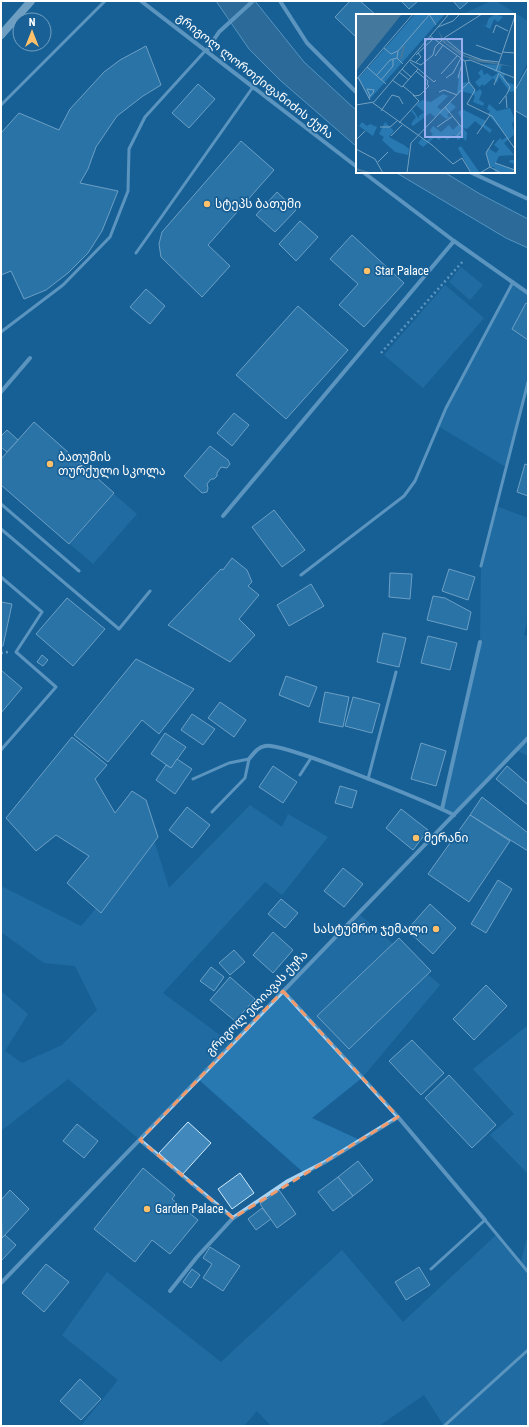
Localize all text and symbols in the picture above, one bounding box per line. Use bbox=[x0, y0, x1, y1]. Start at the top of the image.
street label: გრიგოლ ლორთქიფანიძის ქუჩა bbox=[173, 10, 336, 142]
north arrow bbox=[12, 12, 52, 52]
inset map bbox=[356, 14, 515, 173]
text: N bbox=[29, 16, 36, 29]
place label: სტეპს ბათუმი bbox=[215, 197, 301, 211]
marker: სტეპს ბათუმი bbox=[202, 199, 212, 209]
place label: Star Palace bbox=[375, 264, 429, 278]
marker: Star Palace bbox=[362, 266, 372, 276]
place label: ბათუმის თურქული სკოლა bbox=[58, 450, 166, 479]
marker: ბათუმის თურქული სკოლა bbox=[45, 459, 55, 469]
place label: მერანი bbox=[424, 831, 469, 845]
marker: მერანი bbox=[411, 833, 421, 843]
place label: სასტუმრო ჯემალი bbox=[313, 922, 428, 937]
marker: სასტუმრო ჯემალი bbox=[431, 924, 441, 934]
street label: გრიგოლ ელიავას ქუჩა bbox=[203, 948, 312, 1059]
place label: Garden Palace bbox=[155, 1202, 224, 1216]
marker: Garden Palace bbox=[142, 1204, 152, 1214]

